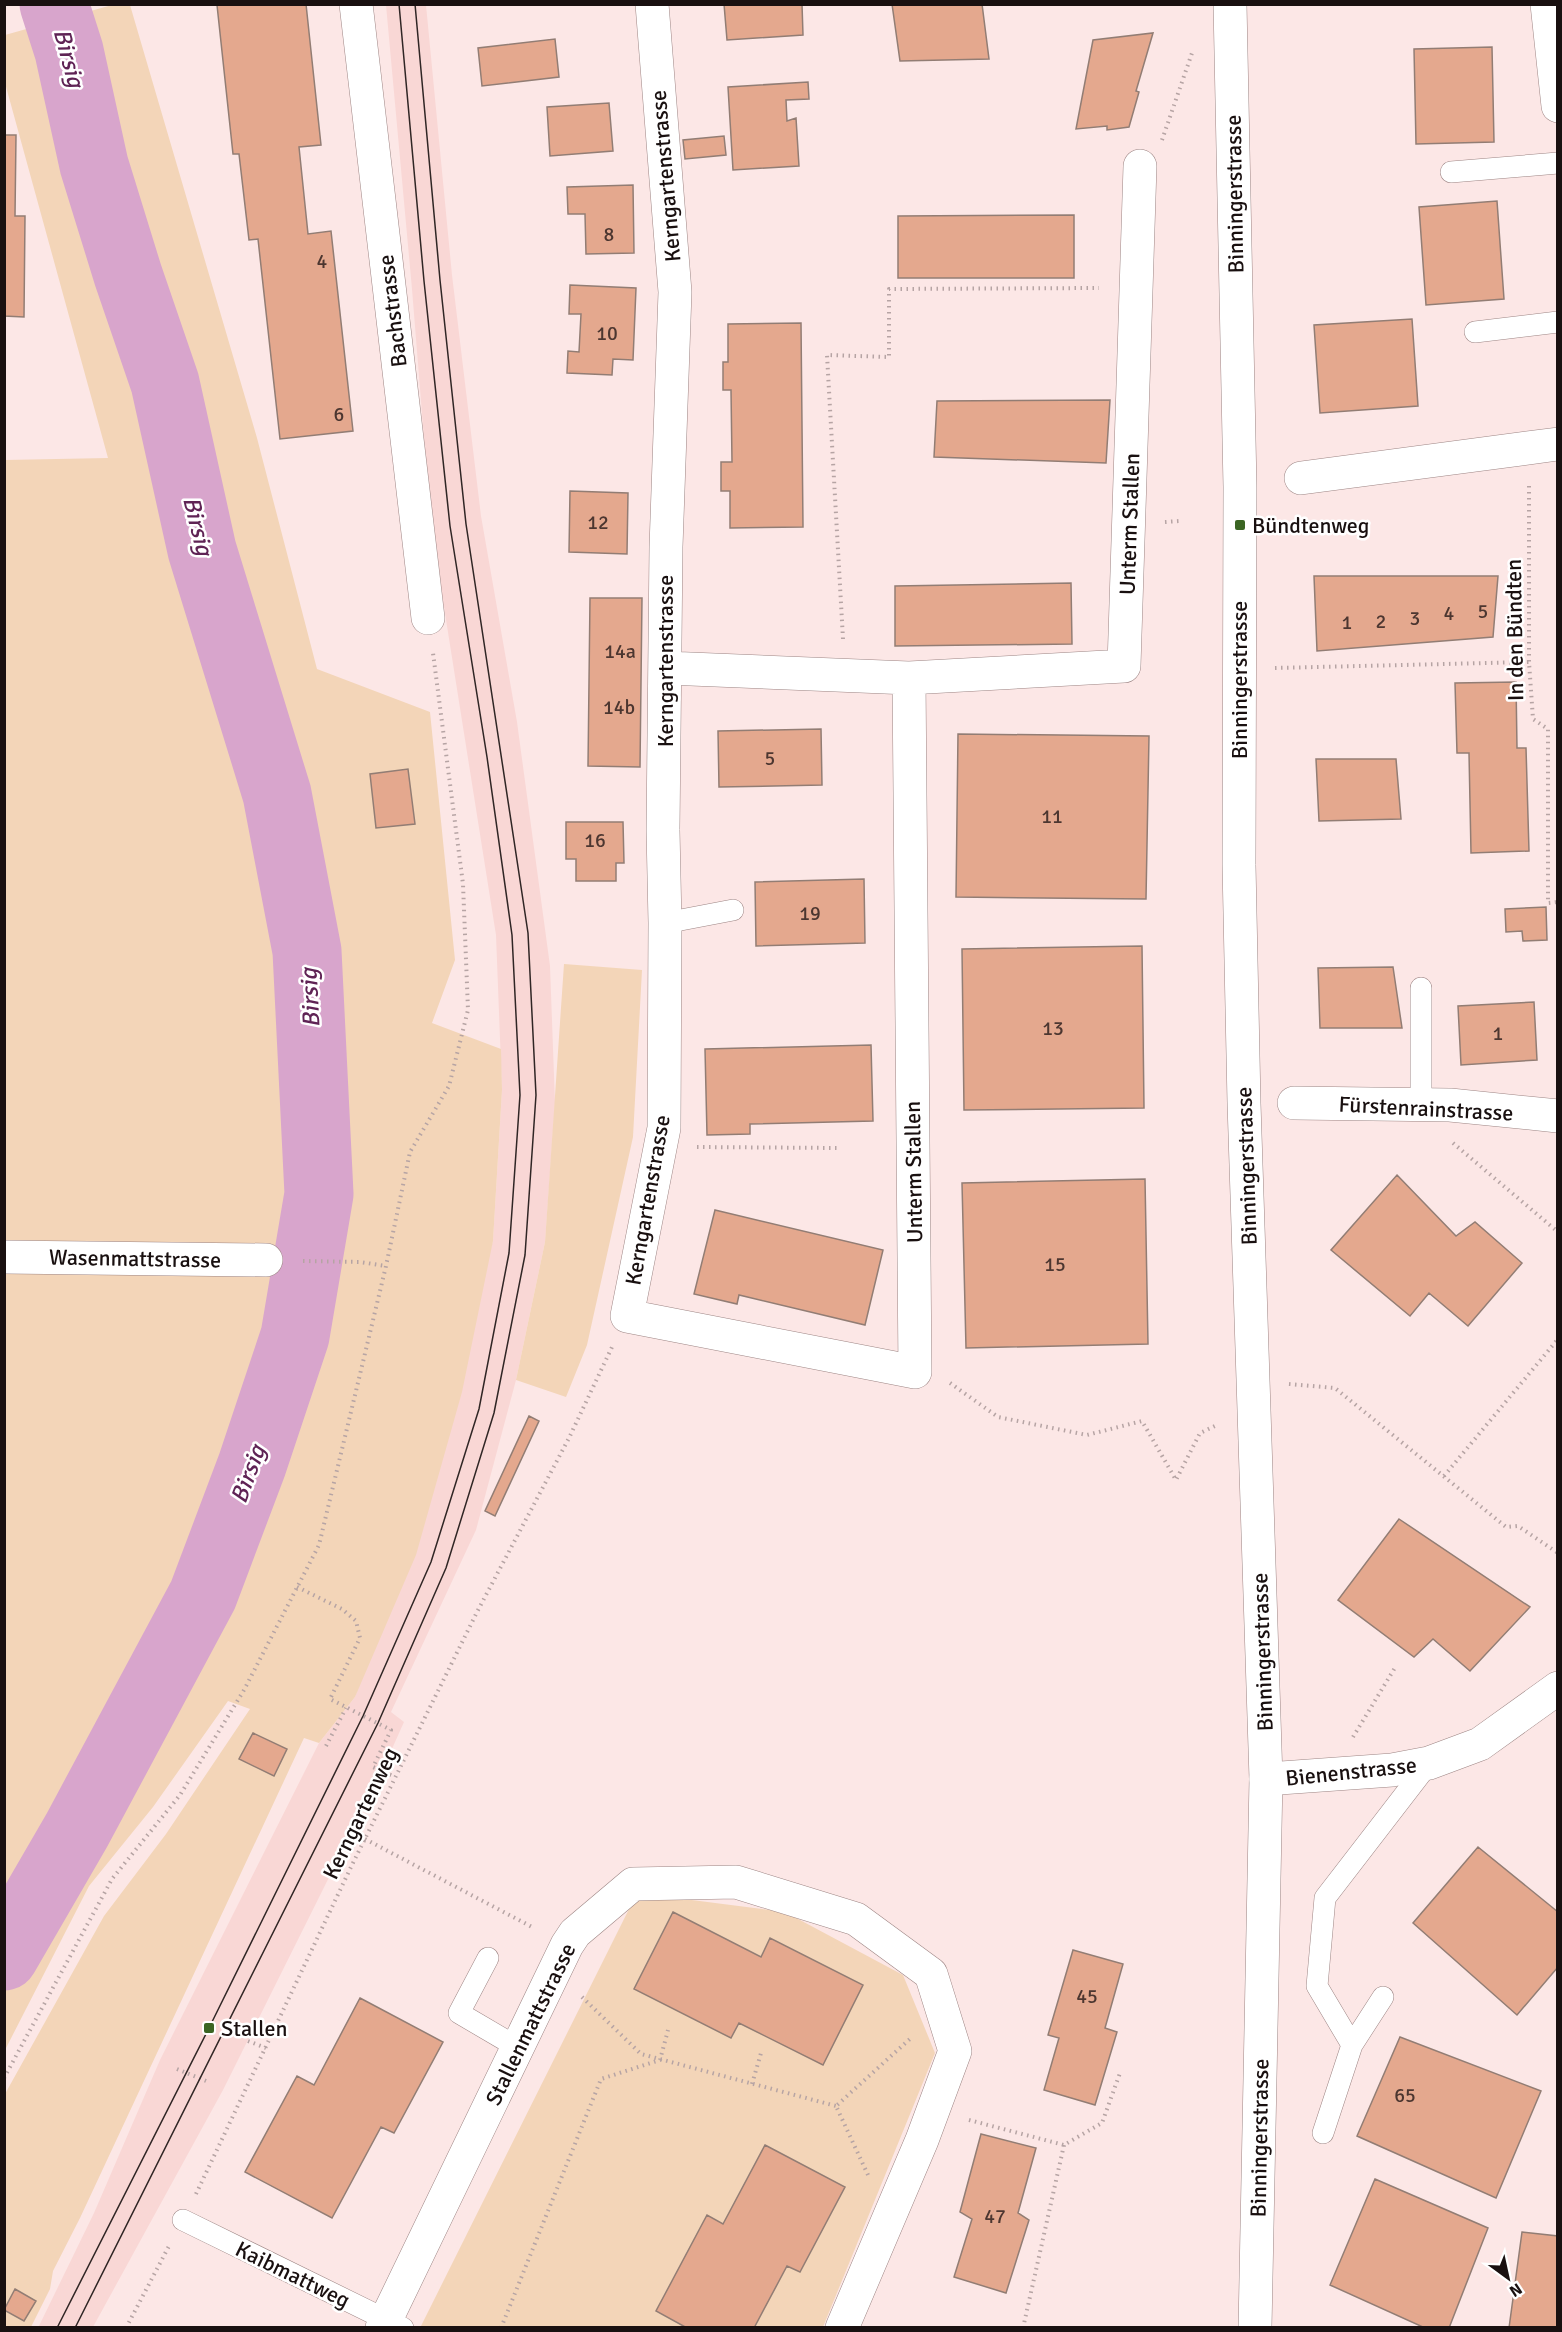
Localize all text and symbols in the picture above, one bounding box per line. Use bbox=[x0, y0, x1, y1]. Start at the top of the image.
water label: Birsig bbox=[47, 25, 92, 93]
street label: Kerngartenstrasse bbox=[645, 89, 686, 263]
street label: Binningerstrasse bbox=[1220, 114, 1249, 274]
house number: 8 bbox=[604, 222, 614, 247]
house number: 4 bbox=[317, 249, 328, 274]
street label: Bachstrasse bbox=[372, 253, 413, 369]
house number: 10 bbox=[596, 321, 618, 346]
house number: 6 bbox=[334, 402, 344, 427]
street label: Unterm Stallen bbox=[1114, 452, 1145, 596]
water label: Birsig bbox=[176, 493, 220, 561]
house number: 12 bbox=[587, 510, 609, 535]
place label: Bündtenweg bbox=[1252, 512, 1369, 539]
marker: Bündtenweg bbox=[1233, 518, 1247, 532]
street label: In den Bündten bbox=[1500, 559, 1529, 701]
street label: Kerngartenstrasse bbox=[652, 575, 679, 747]
house number: 5 bbox=[1478, 599, 1488, 624]
street label: Binningerstrasse bbox=[1226, 601, 1253, 759]
house number: 4 bbox=[1444, 601, 1455, 626]
house number: 3 bbox=[1410, 606, 1420, 631]
house number: 2 bbox=[1376, 609, 1386, 634]
house number: 1 bbox=[1342, 610, 1352, 635]
house number: 14a bbox=[604, 639, 636, 664]
house number: 14b bbox=[603, 695, 635, 720]
house number: 5 bbox=[765, 746, 775, 771]
house number: 11 bbox=[1041, 804, 1063, 829]
house number: 16 bbox=[584, 828, 606, 853]
house number: 19 bbox=[799, 901, 821, 926]
water label: Birsig bbox=[293, 965, 327, 1029]
house number: 13 bbox=[1042, 1016, 1064, 1041]
house number: 1 bbox=[1493, 1021, 1503, 1046]
street label: Binningerstrasse bbox=[1230, 1086, 1263, 1246]
street label: Fürstenrainstrasse bbox=[1338, 1090, 1514, 1127]
street label: Unterm Stallen bbox=[899, 1101, 928, 1243]
street label: Kerngartenstrasse bbox=[619, 1113, 676, 1287]
street label: Wasenmattstrasse bbox=[49, 1243, 221, 1274]
house number: 15 bbox=[1044, 1252, 1066, 1277]
water label: Birsig bbox=[224, 1439, 273, 1507]
street label: Binningerstrasse bbox=[1246, 1572, 1279, 1732]
street label: Kerngartenweg bbox=[317, 1743, 404, 1884]
street label: Bienenstrasse bbox=[1284, 1751, 1418, 1792]
street label: Stallenmattstrasse bbox=[480, 1939, 581, 2110]
house number: 45 bbox=[1076, 1984, 1098, 2009]
place label: Stallen bbox=[221, 2015, 288, 2042]
marker: Stallen bbox=[202, 2021, 216, 2035]
street label: Binningerstrasse bbox=[1245, 2058, 1274, 2218]
house number: 65 bbox=[1394, 2083, 1416, 2108]
house number: 47 bbox=[984, 2204, 1006, 2229]
street label: Kaibmattweg bbox=[231, 2235, 354, 2314]
north arrow bbox=[1478, 2248, 1538, 2308]
text: N bbox=[1506, 2278, 1526, 2301]

